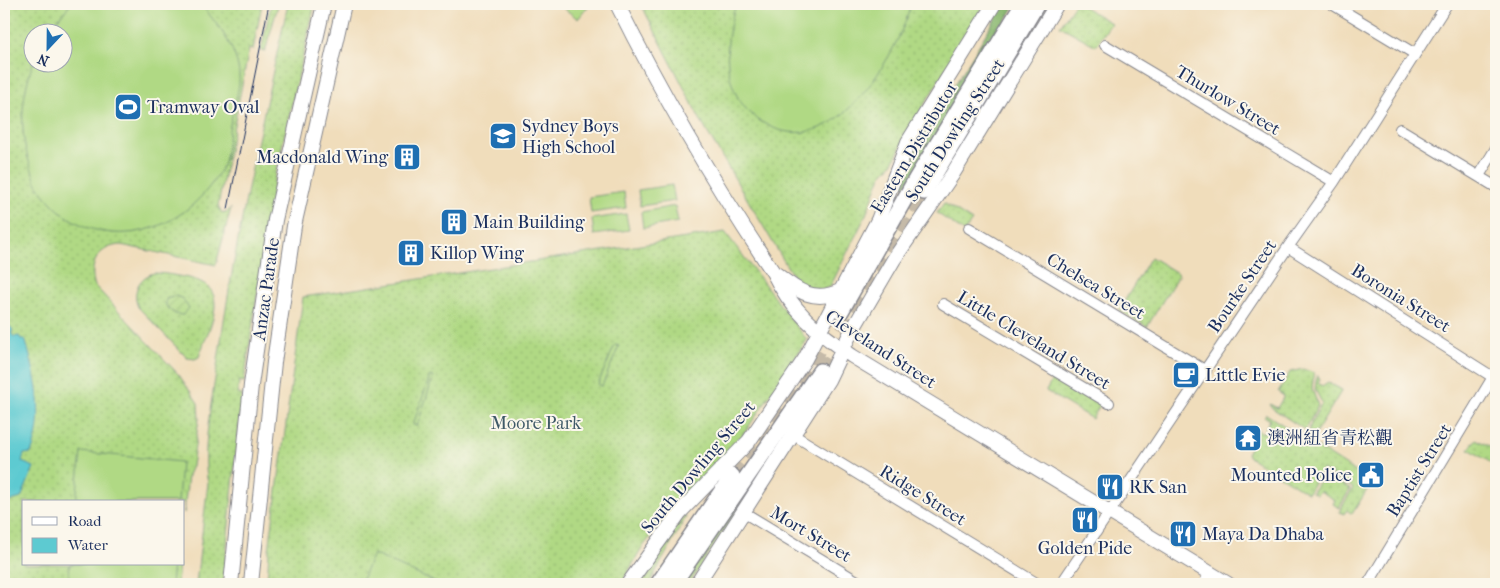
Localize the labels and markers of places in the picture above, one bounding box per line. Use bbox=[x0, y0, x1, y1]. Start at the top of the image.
sports icon: Tramway Oval bbox=[113, 92, 143, 122]
place label: Tramway Oval bbox=[147, 97, 260, 118]
place label: Sydney Boys High School bbox=[522, 116, 619, 158]
school or university icon: Sydney Boys High School bbox=[488, 121, 518, 151]
building icon: Macdonald Wing bbox=[392, 142, 422, 172]
place label: Macdonald Wing bbox=[256, 147, 388, 168]
building icon: Main Building bbox=[439, 207, 469, 237]
place label: Main Building bbox=[473, 212, 585, 233]
building icon: Killop Wing bbox=[396, 238, 426, 268]
place label: Killop Wing bbox=[430, 243, 524, 264]
cafe icon: Little Evie bbox=[1171, 360, 1201, 390]
place label: Little Evie bbox=[1205, 365, 1285, 386]
temple icon: 澳洲紐省青松觀 bbox=[1233, 423, 1263, 453]
place label: 澳洲紐省青松觀 bbox=[1267, 428, 1393, 449]
public building icon: Mounted Police bbox=[1356, 460, 1386, 490]
place label: Mounted Police bbox=[1231, 465, 1352, 486]
restaurant icon: RK San bbox=[1095, 472, 1125, 502]
place label: RK San bbox=[1129, 477, 1188, 498]
restaurant icon: Golden Pide bbox=[1070, 505, 1100, 535]
restaurant icon: Maya Da Dhaba bbox=[1168, 519, 1198, 549]
place label: Maya Da Dhaba bbox=[1202, 524, 1325, 545]
place label: Golden Pide bbox=[1038, 538, 1132, 559]

